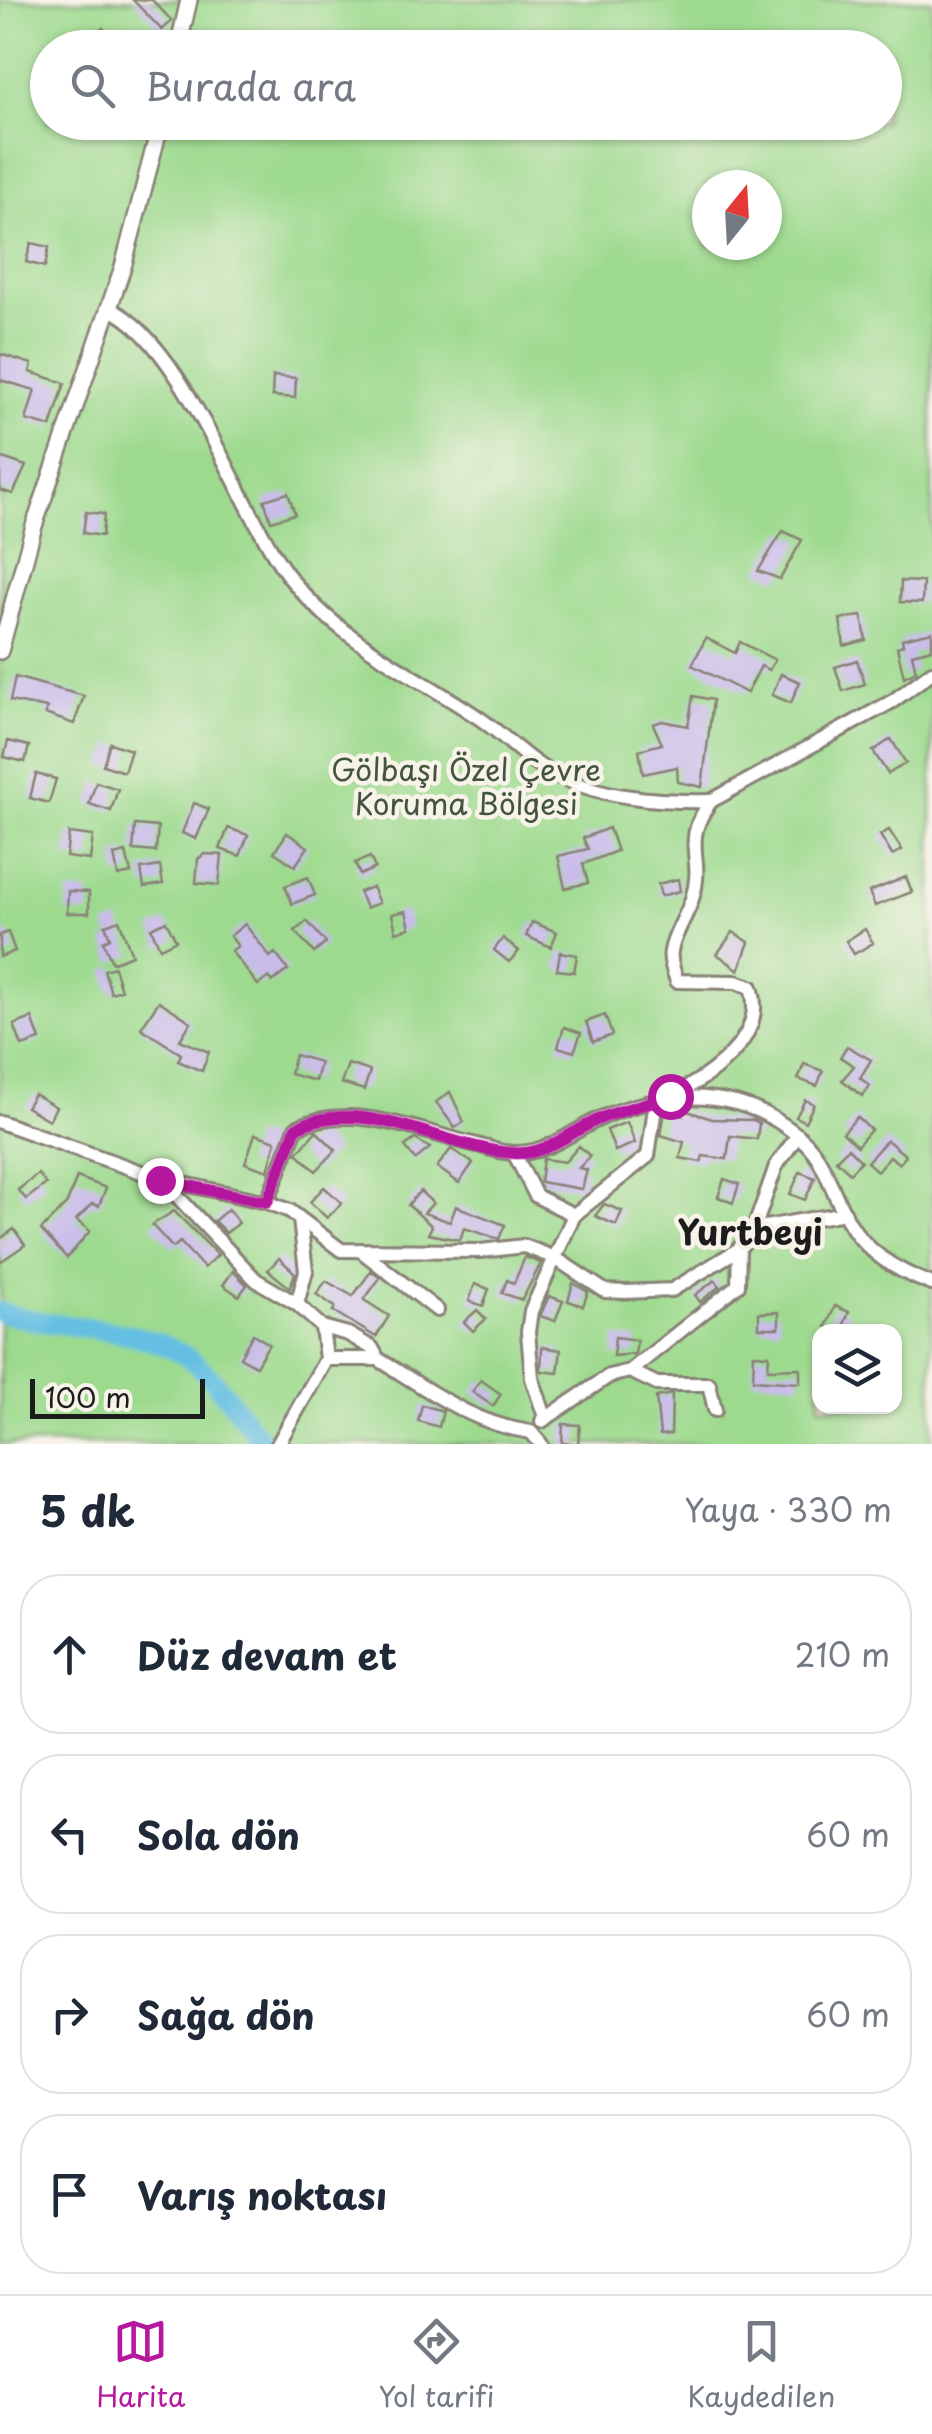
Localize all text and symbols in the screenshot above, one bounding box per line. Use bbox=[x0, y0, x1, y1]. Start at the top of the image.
search box bbox=[30, 30, 902, 140]
text: Burada ara bbox=[145, 57, 356, 114]
icon: search bbox=[65, 58, 120, 113]
north arrow bbox=[692, 170, 782, 260]
park label: Gölbaşı Özel Çevre Koruma Bölgesi bbox=[331, 746, 601, 825]
route start bbox=[648, 1074, 694, 1120]
route end bbox=[138, 1158, 184, 1204]
district label: Yurtbeyi bbox=[677, 1204, 823, 1257]
map controls bbox=[812, 1324, 902, 1414]
button: layers bbox=[812, 1324, 902, 1414]
scale bar bbox=[30, 1374, 205, 1418]
text: 100 m bbox=[45, 1375, 131, 1418]
text: 5 dk bbox=[40, 1478, 135, 1541]
text: Yaya · 330 m bbox=[684, 1485, 892, 1533]
text: Düz devam et bbox=[137, 1626, 397, 1683]
icon: ahead bbox=[42, 1627, 97, 1682]
text: 210 m bbox=[795, 1630, 890, 1678]
text: Sola dön bbox=[137, 1806, 300, 1863]
icon: left bbox=[42, 1807, 97, 1862]
text: 60 m bbox=[806, 1810, 890, 1858]
text: Sağa dön bbox=[137, 1986, 315, 2043]
icon: right bbox=[42, 1987, 97, 2042]
text: 60 m bbox=[806, 1990, 890, 2038]
text: Varış noktası bbox=[137, 2166, 387, 2223]
icon: arrive bbox=[42, 2167, 97, 2222]
tab: Harita bbox=[97, 2314, 185, 2417]
tab: Yol tarifi bbox=[378, 2314, 495, 2417]
tab: Kaydedilen bbox=[688, 2314, 835, 2417]

